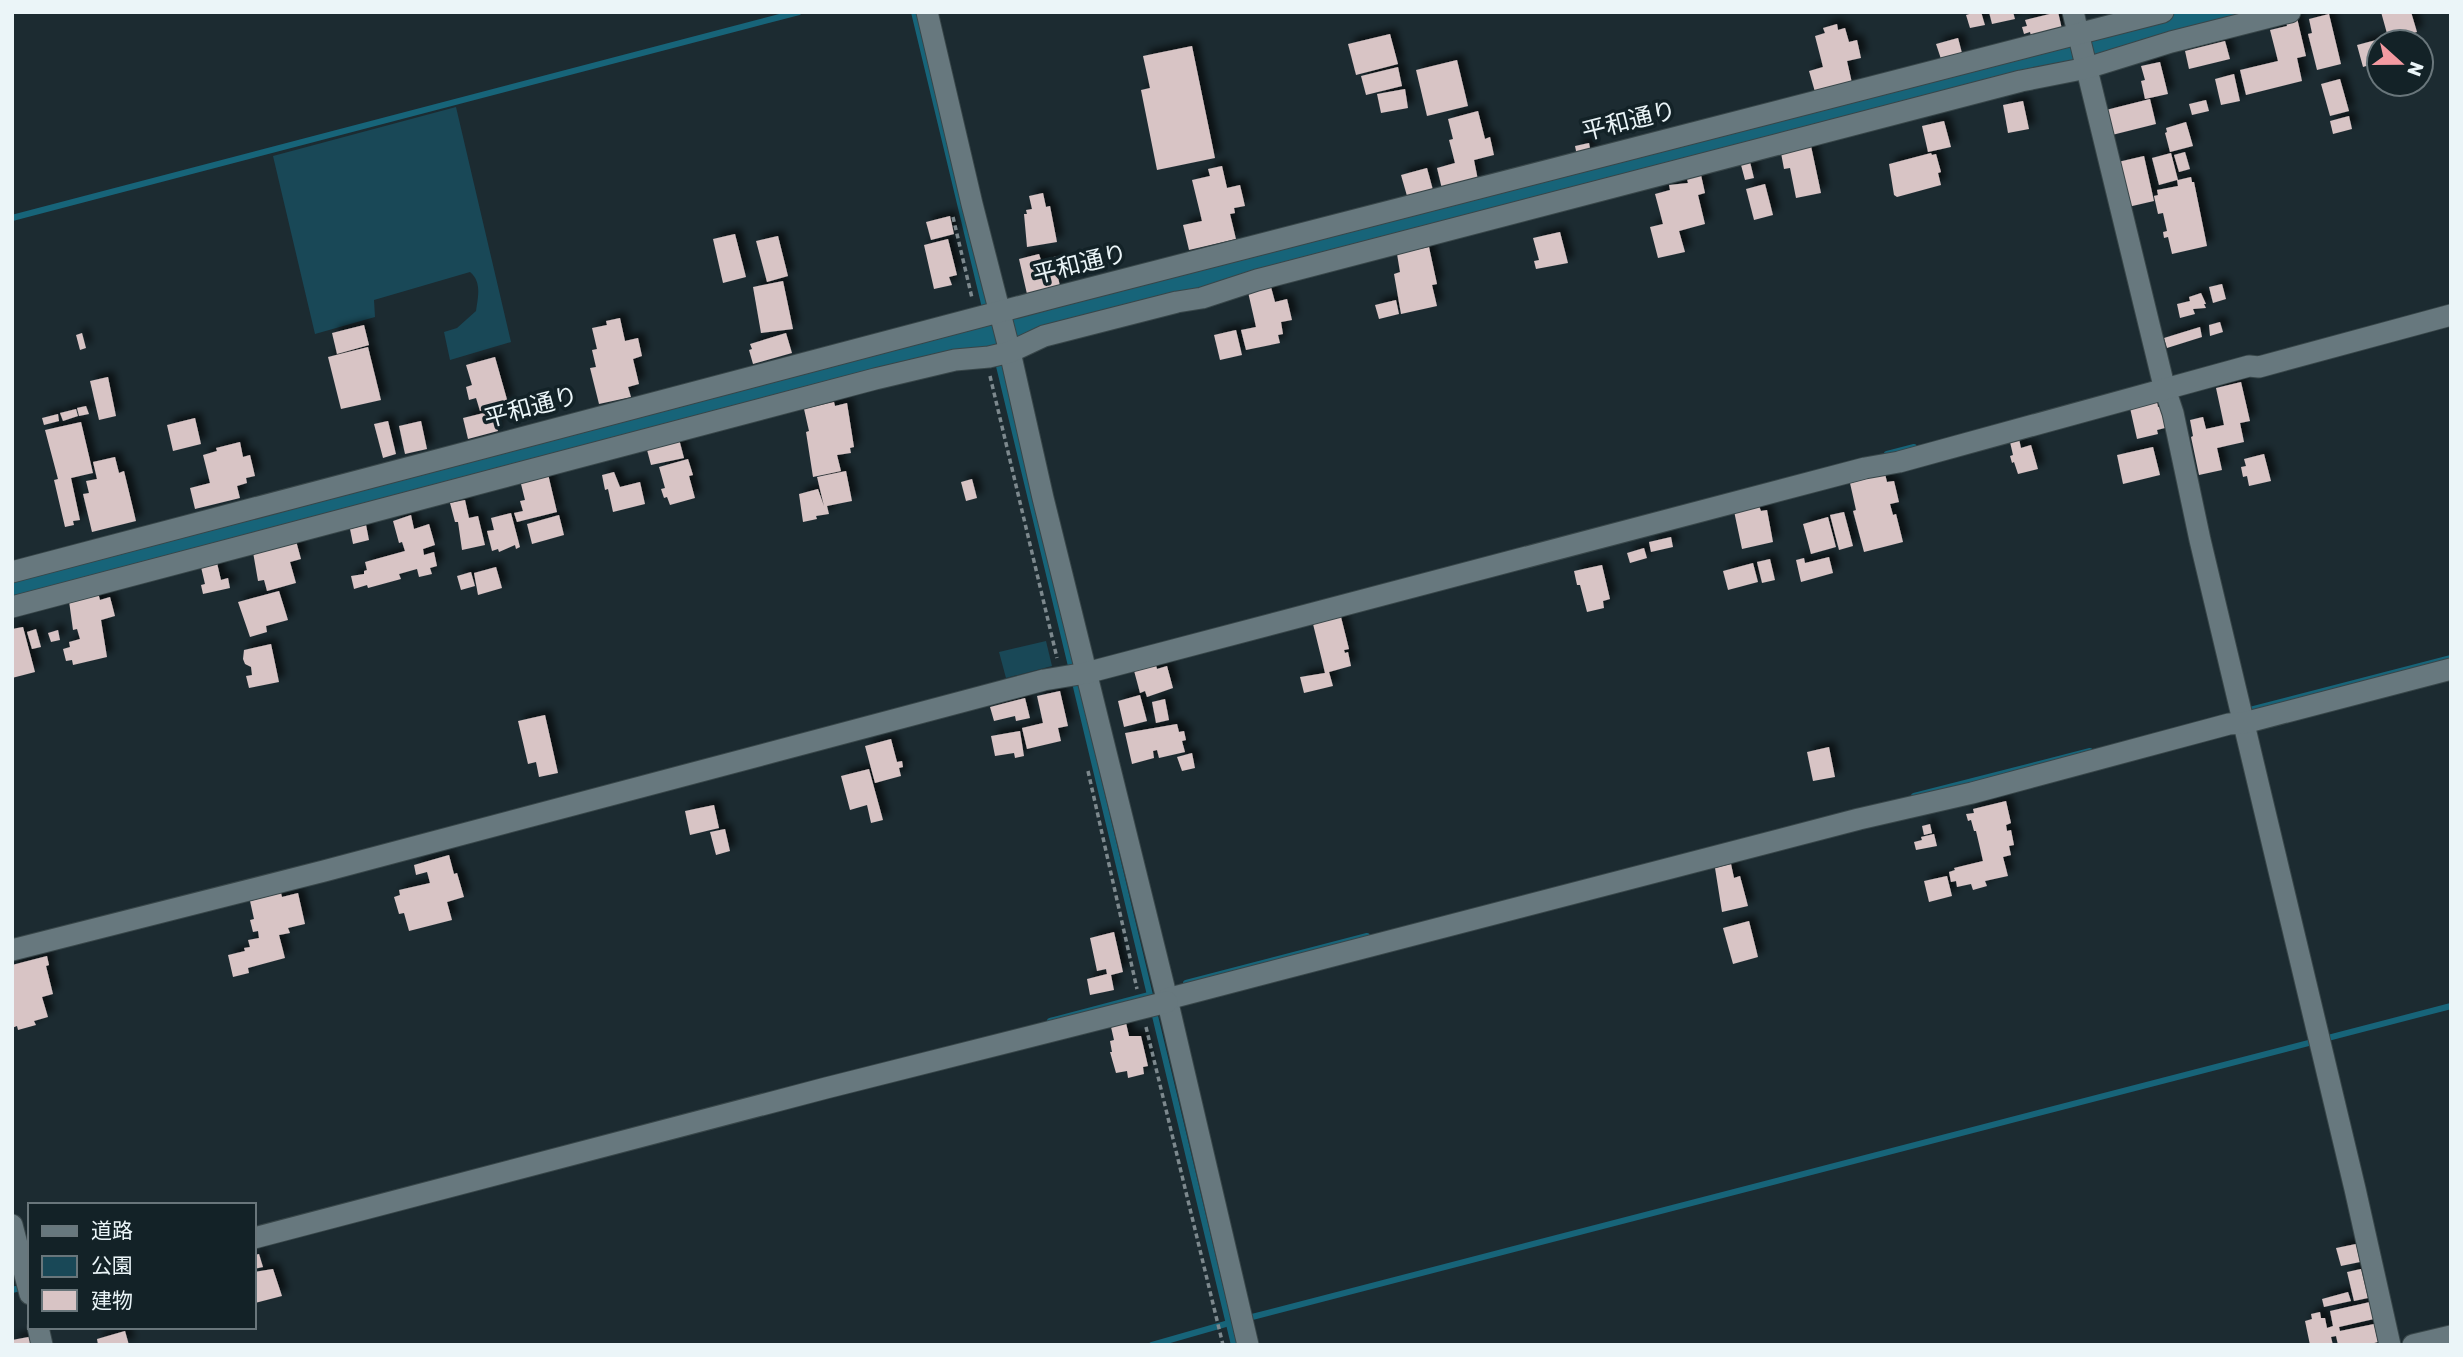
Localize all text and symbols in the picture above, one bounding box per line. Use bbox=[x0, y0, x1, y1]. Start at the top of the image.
north arrow bbox=[2365, 28, 2435, 98]
text: N bbox=[2402, 58, 2429, 79]
street label: 平和通り bbox=[1579, 96, 1679, 146]
street label: 平和通り bbox=[1030, 239, 1130, 289]
street label: 平和通り bbox=[481, 381, 581, 433]
legend bbox=[28, 1203, 256, 1329]
text: 道路 bbox=[91, 1218, 133, 1243]
text: 公園 bbox=[91, 1253, 133, 1278]
text: 建物 bbox=[91, 1288, 133, 1313]

